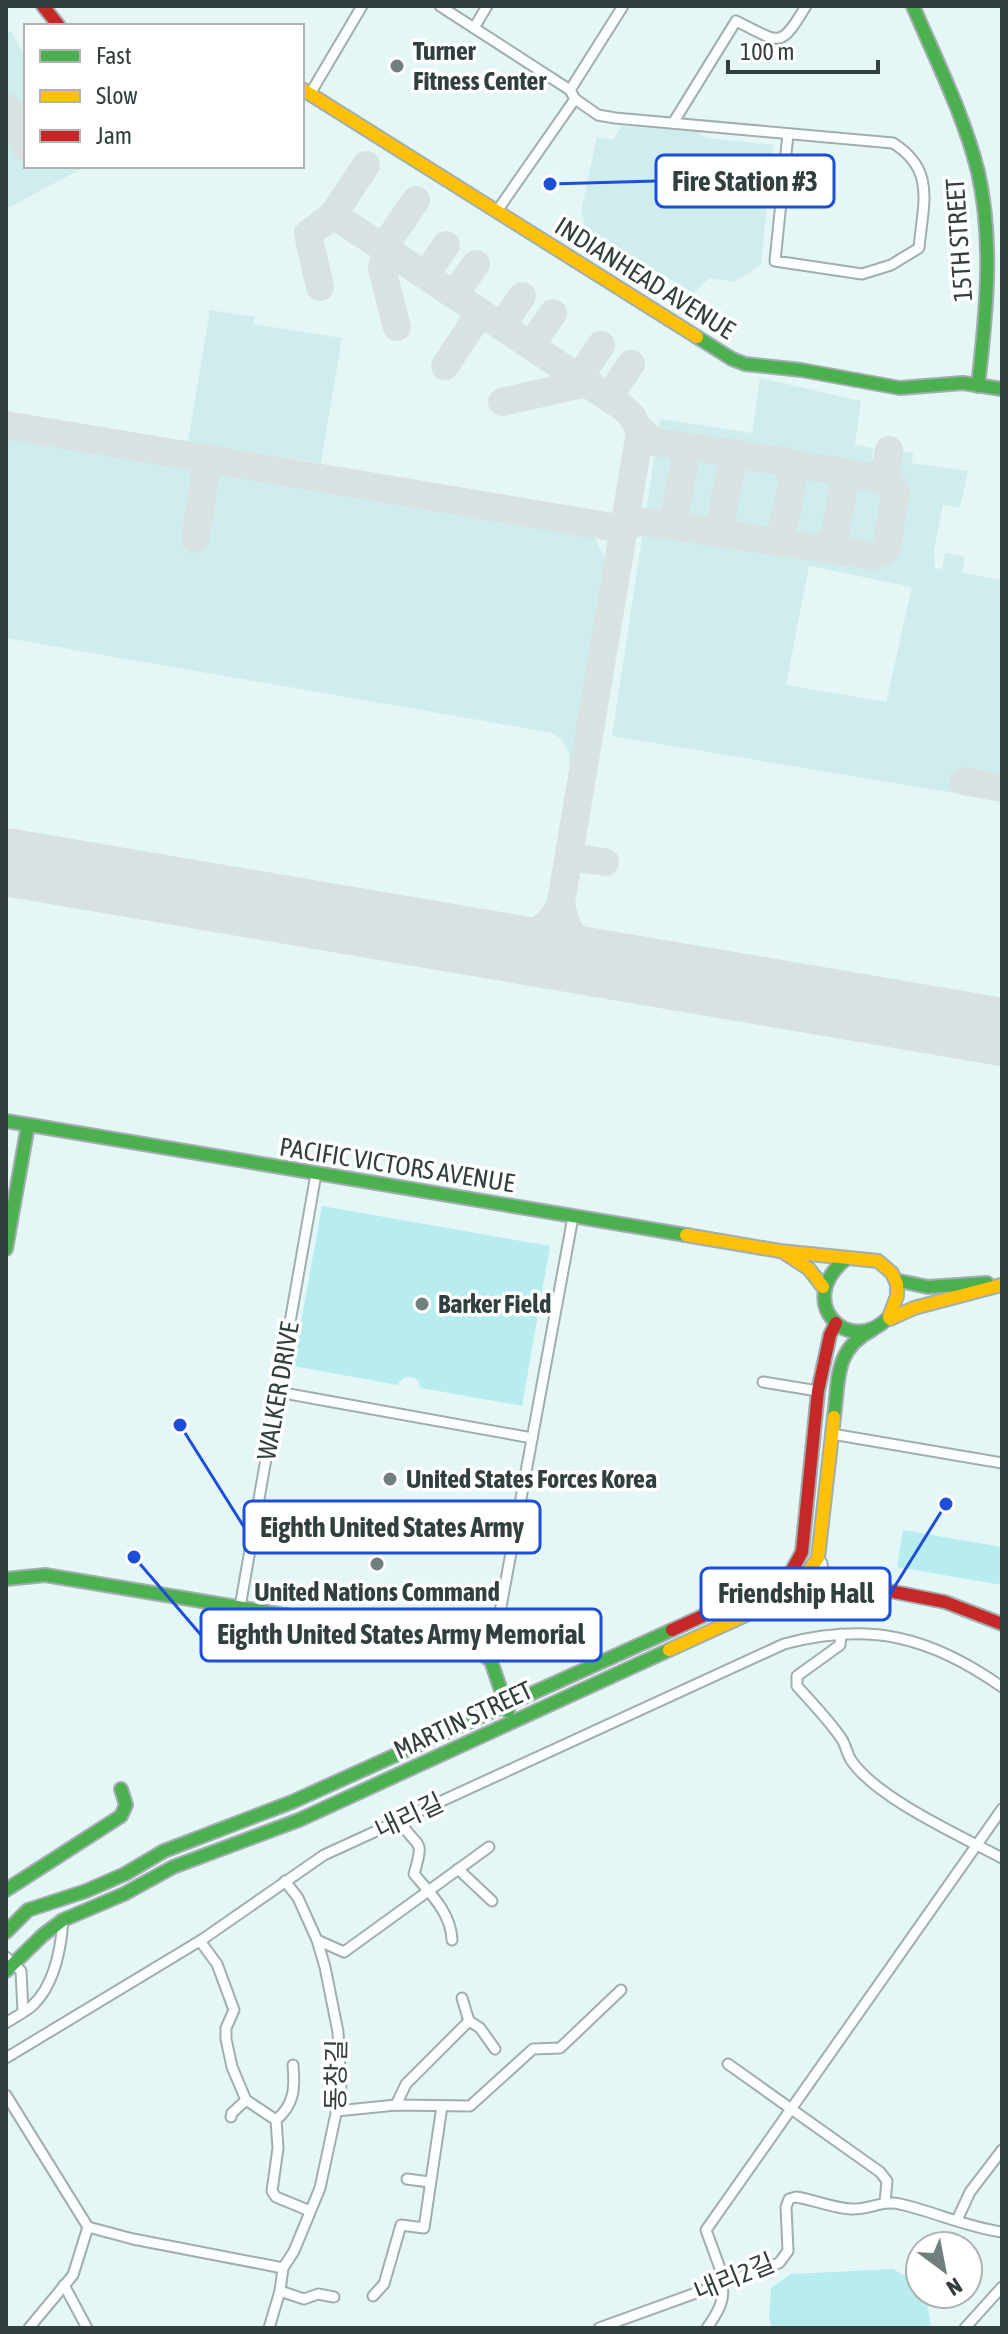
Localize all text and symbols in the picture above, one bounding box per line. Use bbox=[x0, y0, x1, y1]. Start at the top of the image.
legend bbox=[24, 24, 304, 168]
scale bar bbox=[728, 24, 878, 74]
place label: Turner Fitness Center bbox=[413, 36, 547, 96]
text: 100 m bbox=[740, 38, 794, 65]
text: Fast bbox=[96, 42, 132, 69]
marker: Turner Fitness Center bbox=[388, 57, 406, 75]
text: Slow bbox=[96, 82, 138, 109]
text: Jam bbox=[96, 122, 132, 149]
callout: Fire Station #3 bbox=[656, 155, 834, 207]
text: Fire Station #3 bbox=[672, 165, 818, 197]
street label: 15TH STREET bbox=[940, 177, 978, 303]
street label: INDIANHEAD AVENUE bbox=[550, 211, 740, 345]
street label: PACIFIC VICTORS AVENUE bbox=[277, 1132, 517, 1198]
place label: Barker Field bbox=[438, 1289, 551, 1319]
marker: Barker Field bbox=[413, 1295, 431, 1313]
street label: WALKER DRIVE bbox=[251, 1320, 305, 1462]
place label: United States Forces Korea bbox=[406, 1464, 657, 1494]
marker: United States Forces Korea bbox=[381, 1470, 399, 1488]
callout: Eighth United States Army bbox=[244, 1501, 540, 1553]
text: Eighth United States Army bbox=[260, 1511, 525, 1543]
marker: United Nations Command bbox=[368, 1555, 386, 1573]
callout: Friendship Hall bbox=[701, 1568, 890, 1620]
place label: United Nations Command bbox=[254, 1577, 500, 1607]
text: Friendship Hall bbox=[718, 1577, 875, 1609]
callout: Eighth United States Army Memorial bbox=[201, 1609, 601, 1661]
text: Eighth United States Army Memorial bbox=[217, 1618, 586, 1650]
street label: MARTIN STREET bbox=[389, 1675, 537, 1765]
street label: 내리길 bbox=[370, 1787, 448, 1845]
street label: 동창길 bbox=[320, 2039, 352, 2111]
north arrow bbox=[904, 2230, 984, 2310]
street label: 내리2길 bbox=[689, 2247, 779, 2307]
text: N bbox=[942, 2272, 967, 2301]

